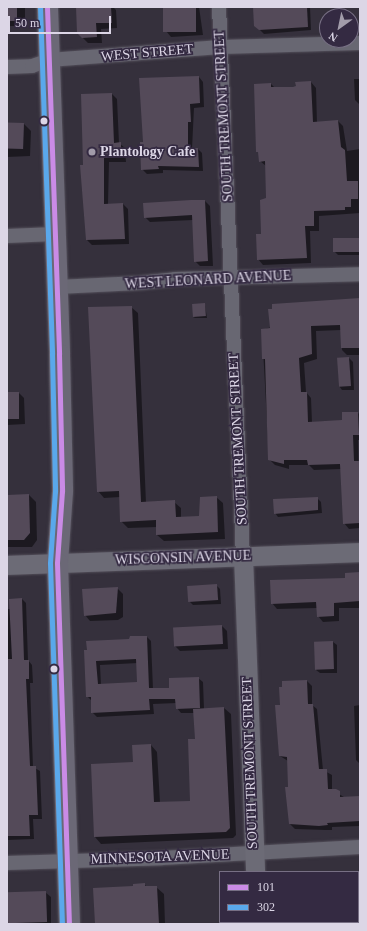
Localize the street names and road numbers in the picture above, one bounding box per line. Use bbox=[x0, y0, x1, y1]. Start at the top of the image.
street label: SOUTH TREMONT STREET bbox=[211, 29, 237, 203]
street label: WEST STREET bbox=[100, 41, 194, 65]
street label: WEST LEONARD AVENUE bbox=[124, 267, 292, 293]
street label: SOUTH TREMONT STREET bbox=[225, 352, 251, 526]
street label: WISCONSIN AVENUE bbox=[114, 547, 252, 569]
street label: SOUTH TREMONT STREET bbox=[239, 676, 261, 850]
street label: MINNESOTA AVENUE bbox=[89, 846, 231, 868]

